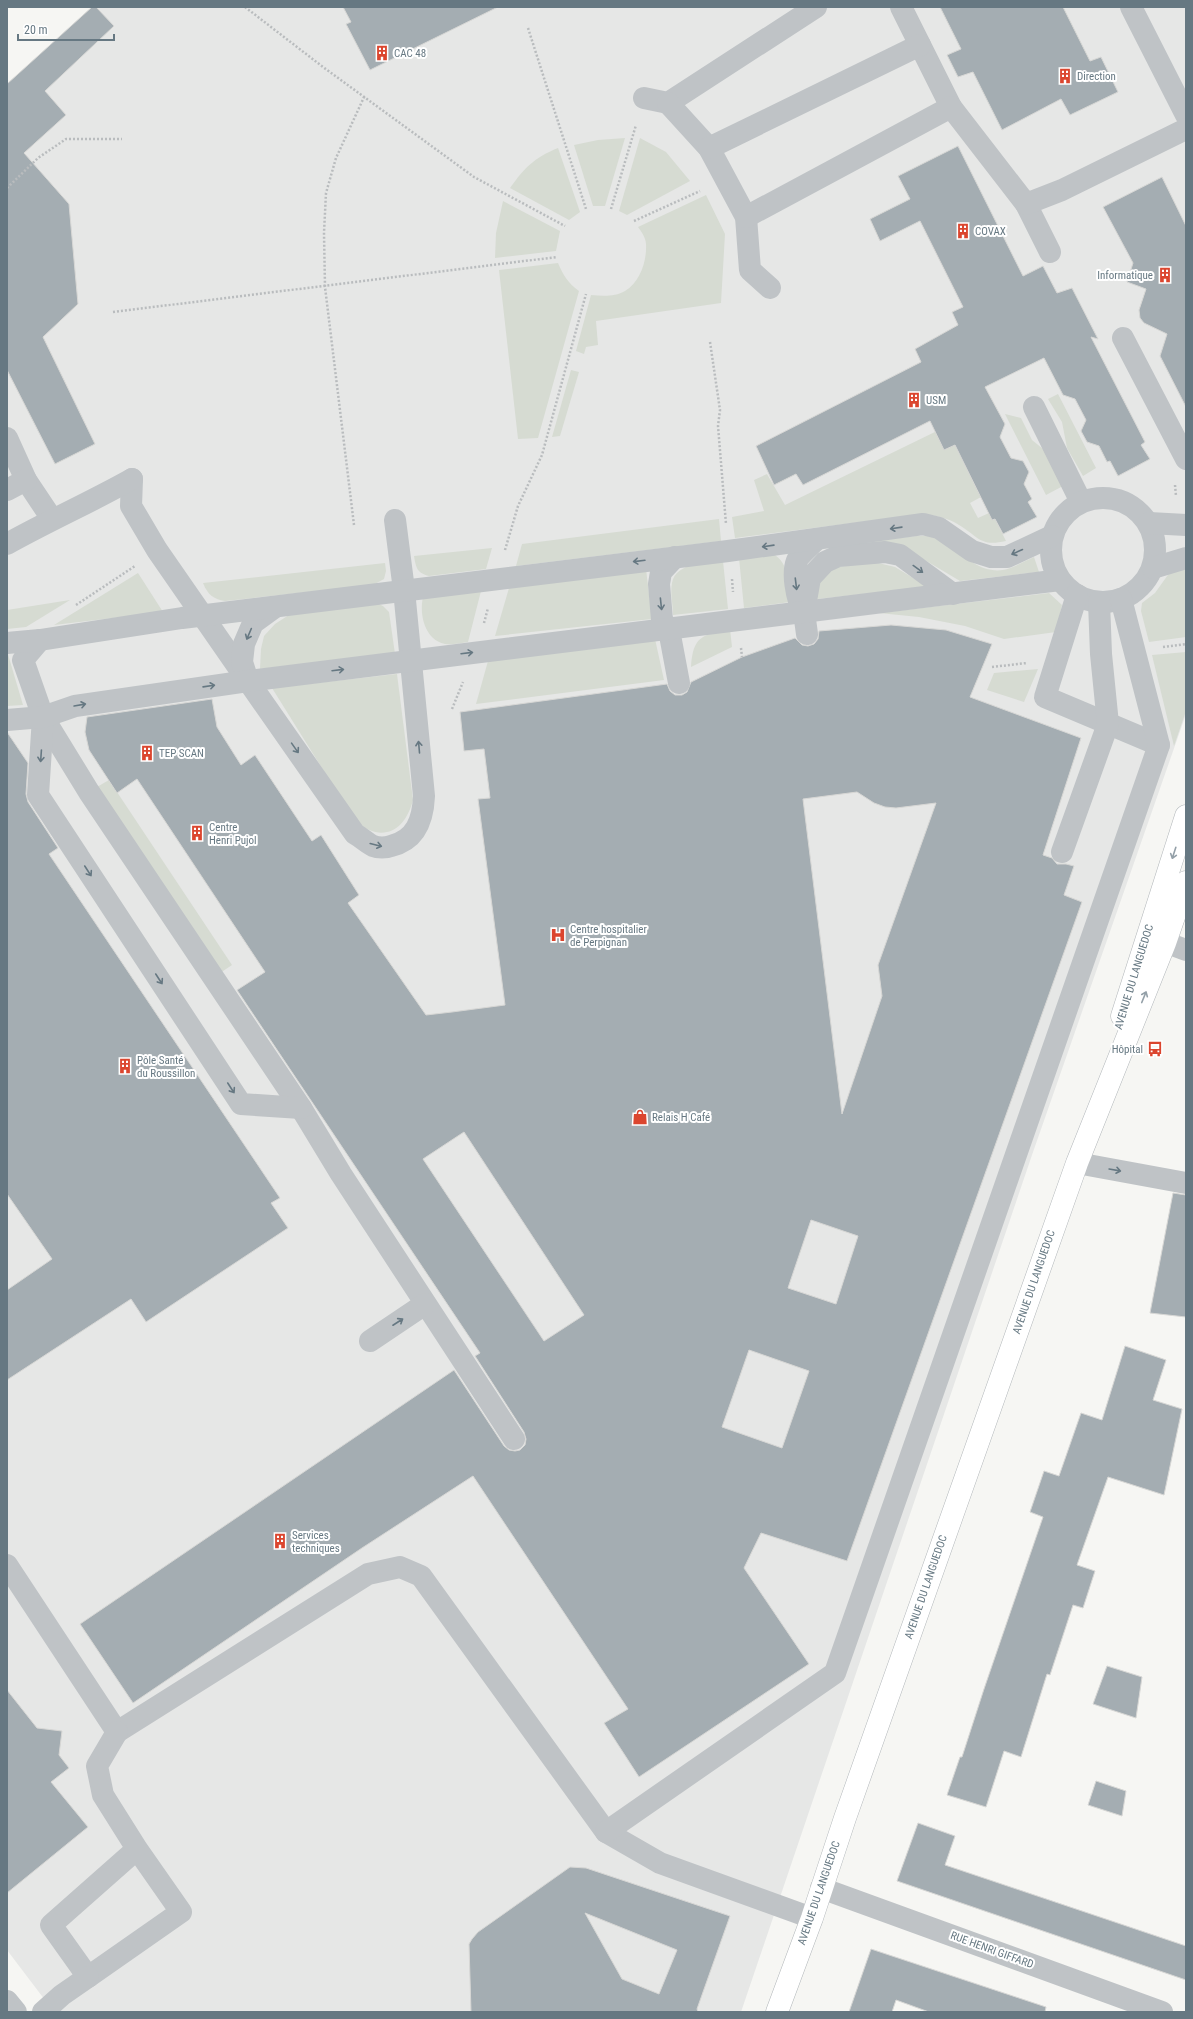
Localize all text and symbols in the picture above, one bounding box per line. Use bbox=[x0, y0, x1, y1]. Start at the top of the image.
scale bar bbox=[18, 16, 114, 42]
text: 20 m bbox=[24, 23, 48, 37]
building icon: CAC 48 bbox=[373, 44, 391, 62]
place label: CAC 48 bbox=[394, 47, 426, 60]
building icon: Direction bbox=[1056, 67, 1074, 85]
place label: Direction bbox=[1077, 70, 1116, 83]
building icon: COVAX bbox=[954, 222, 972, 240]
place label: COVAX bbox=[975, 225, 1006, 238]
building icon: Informatique bbox=[1156, 266, 1174, 284]
place label: Informatique bbox=[1097, 269, 1153, 282]
building icon: USM bbox=[905, 391, 923, 409]
place label: USM bbox=[926, 394, 946, 407]
one-way arrow bbox=[890, 524, 903, 532]
one-way arrow bbox=[762, 542, 775, 550]
one-way arrow bbox=[1011, 549, 1023, 556]
one-way arrow bbox=[632, 557, 645, 565]
one-way arrow bbox=[912, 565, 923, 573]
one-way arrow bbox=[792, 577, 800, 590]
one-way arrow bbox=[657, 597, 664, 610]
one-way arrow bbox=[244, 628, 252, 640]
one-way arrow bbox=[460, 650, 473, 657]
one-way arrow bbox=[331, 666, 344, 674]
one-way arrow bbox=[202, 682, 215, 690]
one-way arrow bbox=[73, 701, 86, 709]
one-way arrow bbox=[416, 741, 423, 754]
one-way arrow bbox=[291, 742, 299, 753]
building icon: TEP SCAN bbox=[138, 744, 156, 762]
place label: TEP SCAN bbox=[159, 747, 204, 760]
one-way arrow bbox=[37, 749, 44, 762]
place label: Centre Henri Pujol bbox=[209, 821, 257, 847]
building icon: Centre Henri Pujol bbox=[188, 824, 206, 842]
one-way arrow bbox=[370, 842, 383, 850]
one-way arrow bbox=[1170, 846, 1177, 859]
one-way arrow bbox=[84, 865, 92, 876]
place label: Centre hospitalier de Perpignan bbox=[570, 923, 647, 949]
street label: AVENUE DU LANGUEDOC bbox=[1112, 923, 1156, 1031]
hospital icon: Centre hospitalier de Perpignan bbox=[549, 926, 567, 944]
one-way arrow bbox=[155, 973, 163, 984]
one-way arrow bbox=[1140, 991, 1148, 1003]
bus stop icon: Hôpital bbox=[1146, 1040, 1164, 1058]
place label: Hôpital bbox=[1112, 1043, 1143, 1056]
place label: Pôle Santé du Roussillon bbox=[137, 1054, 195, 1080]
building icon: Pôle Santé du Roussillon bbox=[116, 1057, 134, 1075]
one-way arrow bbox=[227, 1082, 235, 1094]
shop icon: Relais H Café bbox=[631, 1108, 649, 1126]
place label: Relais H Café bbox=[652, 1111, 710, 1124]
one-way arrow bbox=[1108, 1166, 1121, 1174]
street label: AVENUE DU LANGUEDOC bbox=[1010, 1228, 1058, 1336]
one-way arrow bbox=[392, 1318, 404, 1326]
place label: Services techniques bbox=[292, 1529, 340, 1555]
building icon: Services techniques bbox=[271, 1532, 289, 1550]
street label: AVENUE DU LANGUEDOC bbox=[902, 1533, 950, 1641]
street label: AVENUE DU LANGUEDOC bbox=[795, 1839, 843, 1947]
street label: RUE HENRI GIFFARD bbox=[949, 1929, 1035, 1971]

